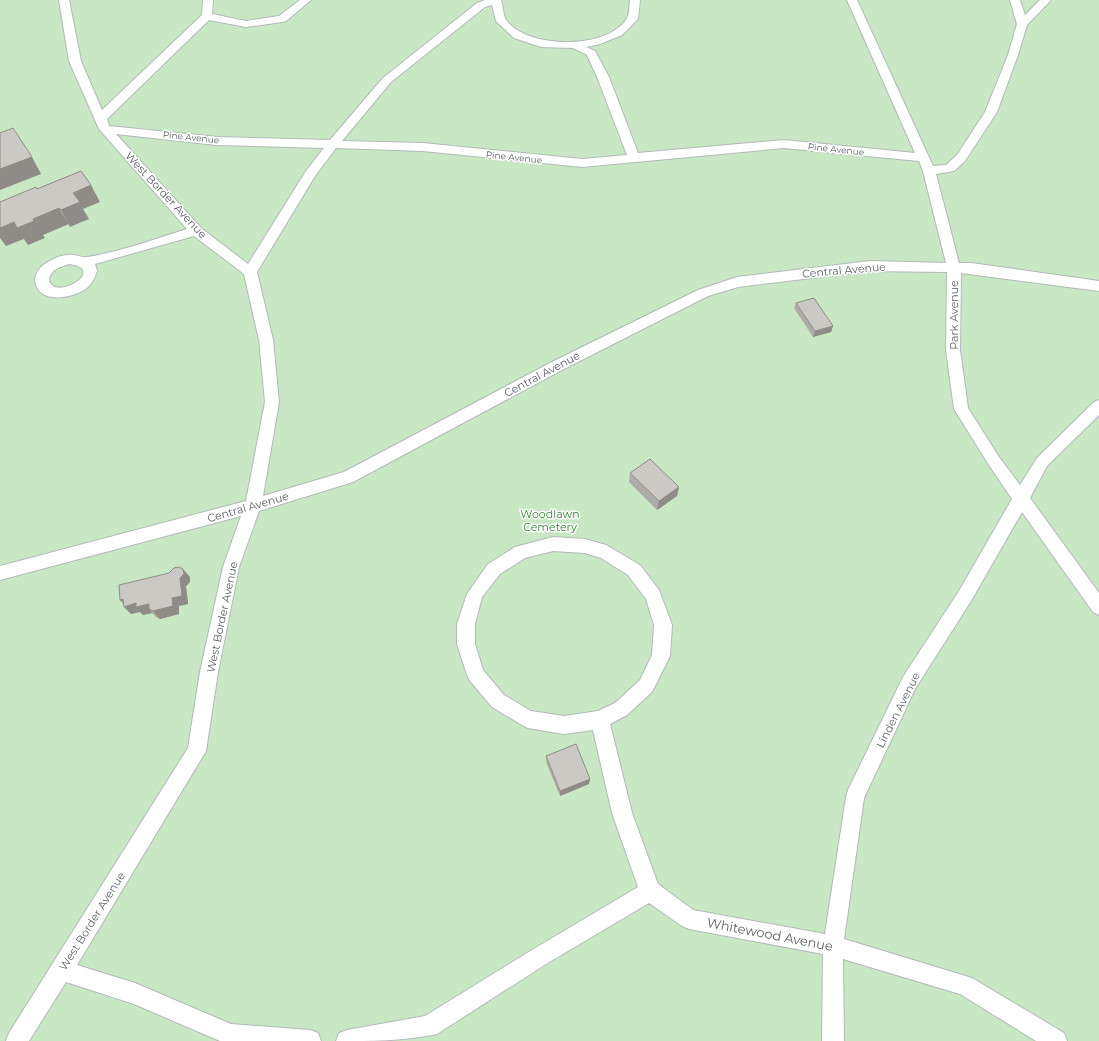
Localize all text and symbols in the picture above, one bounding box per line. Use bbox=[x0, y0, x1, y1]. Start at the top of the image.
street label: Pine Avenue bbox=[162, 129, 220, 145]
street label: Pine Avenue bbox=[807, 141, 865, 157]
street label: West Border Avenue bbox=[122, 149, 210, 241]
street label: Pine Avenue bbox=[485, 149, 543, 165]
street label: Central Avenue bbox=[802, 259, 887, 281]
street label: Park Avenue bbox=[947, 280, 961, 350]
street label: Central Avenue bbox=[502, 348, 583, 400]
street label: Central Avenue bbox=[206, 489, 291, 525]
park label: Woodlawn Cemetery bbox=[520, 507, 580, 534]
street label: West Border Avenue bbox=[203, 560, 241, 674]
street label: Linden Avenue bbox=[873, 670, 923, 750]
street label: West Border Avenue bbox=[56, 869, 128, 973]
street label: Whitewood Avenue bbox=[706, 914, 834, 954]

